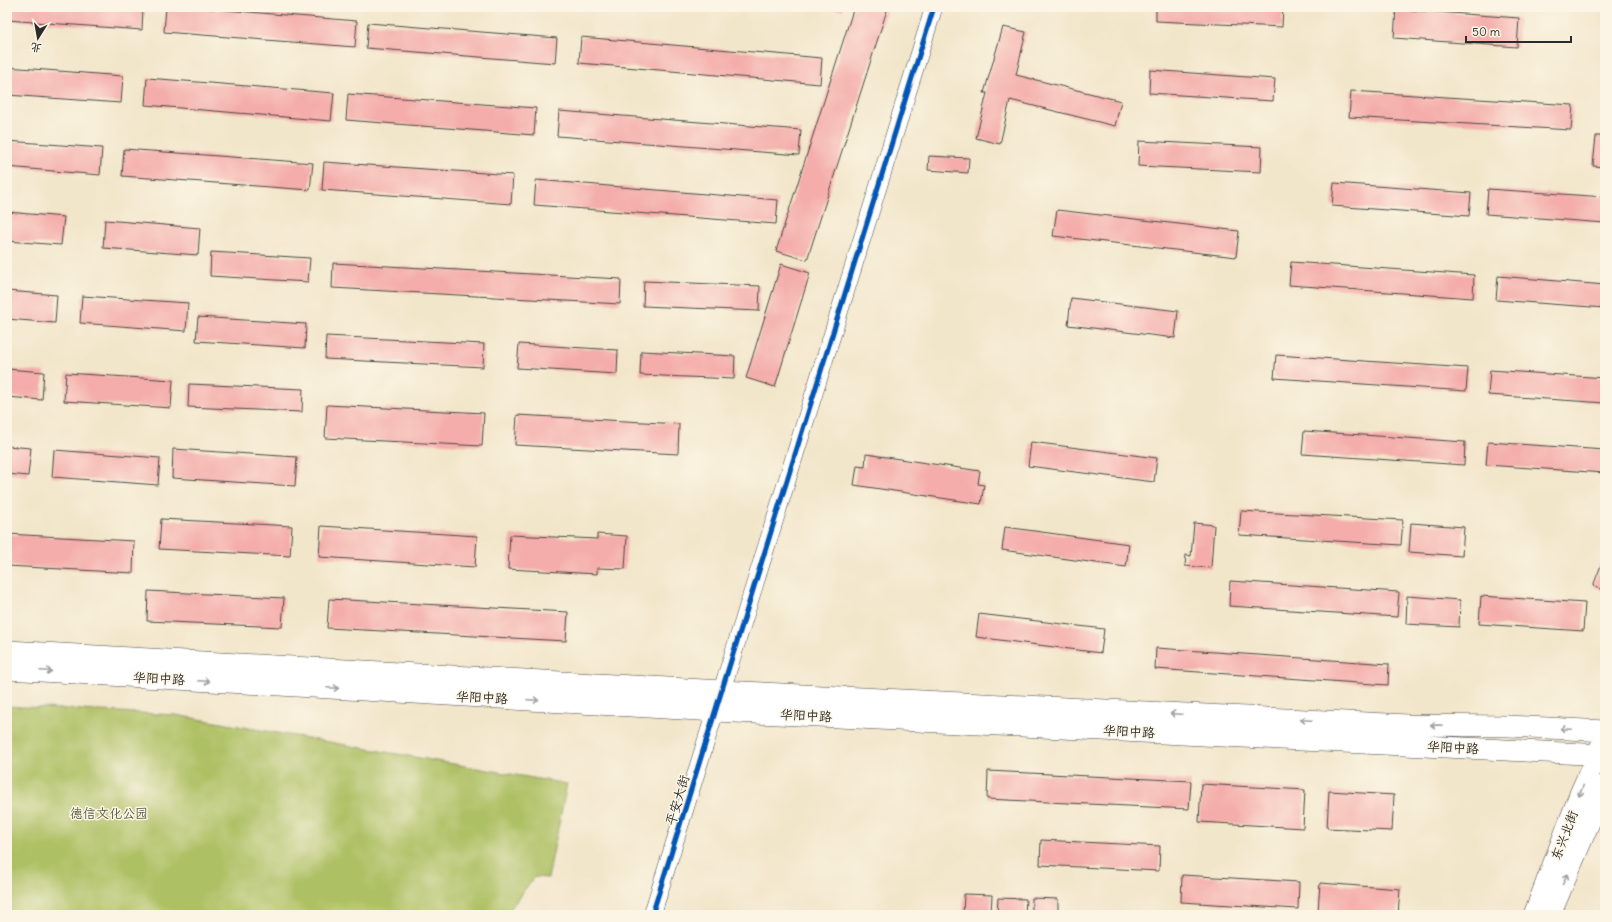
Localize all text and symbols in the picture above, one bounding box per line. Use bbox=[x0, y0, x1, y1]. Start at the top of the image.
north arrow bbox=[18, 18, 58, 58]
scale bar bbox=[1466, 18, 1571, 44]
text: 50 m bbox=[1472, 24, 1501, 39]
text: 北 bbox=[29, 40, 43, 56]
one-way arrow bbox=[39, 668, 52, 675]
street label: 华阳中路 bbox=[133, 669, 185, 688]
one-way arrow bbox=[197, 677, 210, 684]
one-way arrow bbox=[326, 685, 339, 692]
street label: 华阳中路 bbox=[456, 688, 508, 707]
one-way arrow bbox=[526, 696, 539, 704]
street label: 华阳中路 bbox=[780, 706, 832, 725]
one-way arrow bbox=[1170, 710, 1183, 717]
one-way arrow bbox=[1300, 716, 1313, 724]
one-way arrow bbox=[1430, 721, 1443, 729]
street label: 华阳中路 bbox=[1103, 722, 1155, 741]
one-way arrow bbox=[1560, 726, 1573, 733]
street label: 华阳中路 bbox=[1427, 738, 1479, 757]
street label: 平安大街 bbox=[662, 773, 693, 828]
one-way arrow bbox=[1577, 785, 1584, 797]
park label: 德信文化公园 bbox=[70, 805, 148, 822]
street label: 东兴北街 bbox=[1547, 808, 1582, 863]
one-way arrow bbox=[1562, 873, 1569, 885]

